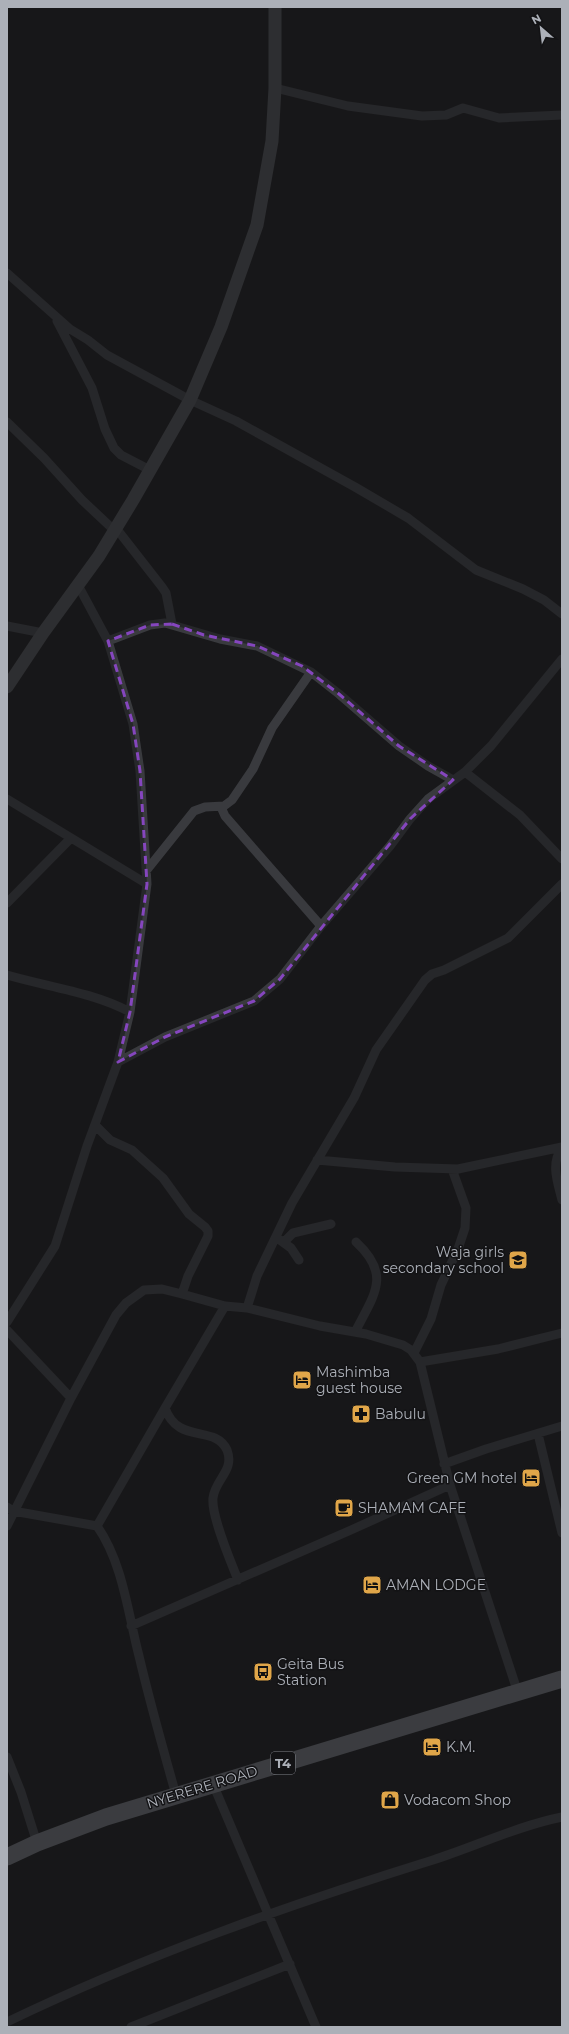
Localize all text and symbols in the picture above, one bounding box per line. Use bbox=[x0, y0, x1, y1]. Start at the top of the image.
north arrow bbox=[521, 8, 561, 48]
text: N bbox=[529, 11, 544, 27]
place label: Waja girls secondary school bbox=[383, 1243, 504, 1277]
school or university icon: Waja girls secondary school bbox=[507, 1249, 529, 1271]
place label: Mashimba guest house bbox=[316, 1363, 403, 1397]
hotel icon: Mashimba guest house bbox=[291, 1369, 313, 1391]
pharmacy icon: Babulu bbox=[350, 1403, 372, 1425]
place label: Babulu bbox=[375, 1405, 426, 1423]
hotel icon: Green GM hotel bbox=[520, 1467, 542, 1489]
place label: Green GM hotel bbox=[407, 1469, 517, 1487]
cafe icon: SHAMAM CAFE bbox=[333, 1497, 355, 1519]
place label: SHAMAM CAFE bbox=[358, 1499, 466, 1517]
hotel icon: AMAN LODGE bbox=[361, 1574, 383, 1596]
place label: AMAN LODGE bbox=[386, 1576, 486, 1594]
place label: Geita Bus Station bbox=[277, 1655, 344, 1689]
bus stop icon: Geita Bus Station bbox=[252, 1661, 274, 1683]
hotel icon: K.M. bbox=[421, 1736, 443, 1758]
place label: K.M. bbox=[446, 1738, 475, 1756]
road number: T4 bbox=[271, 1752, 295, 1774]
street label: NYERERE ROAD bbox=[144, 1762, 260, 1812]
shop icon: Vodacom Shop bbox=[379, 1789, 401, 1811]
place label: Vodacom Shop bbox=[404, 1791, 511, 1809]

